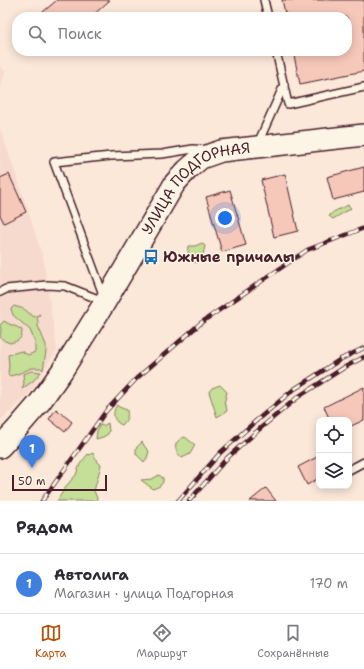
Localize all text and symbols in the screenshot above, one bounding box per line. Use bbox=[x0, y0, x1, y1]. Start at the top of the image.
search box bbox=[12, 12, 352, 56]
icon: search bbox=[26, 23, 48, 45]
text: Поиск bbox=[58, 24, 102, 44]
street label: УЛИЦА ПОДГОРНАЯ bbox=[137, 138, 251, 238]
your location bbox=[215, 208, 235, 228]
place label: Южные причалы bbox=[163, 247, 295, 267]
bus stop icon: Южные причалы bbox=[142, 248, 160, 266]
map controls bbox=[316, 417, 352, 489]
button: locate bbox=[316, 417, 352, 453]
pin: 1 bbox=[19, 435, 45, 468]
button: layers bbox=[316, 453, 352, 489]
scale bar bbox=[12, 473, 107, 492]
text: 50 m bbox=[18, 474, 46, 489]
text: Рядом bbox=[16, 516, 73, 538]
text: Автолига bbox=[54, 565, 129, 585]
text: 1 bbox=[26, 575, 32, 592]
text: 170 m bbox=[310, 575, 348, 592]
text: Магазин · улица Подгорная bbox=[54, 585, 234, 602]
tab: Карта bbox=[35, 622, 66, 661]
tab: Маршрут bbox=[136, 622, 187, 661]
tab: Сохранённые bbox=[257, 622, 329, 661]

